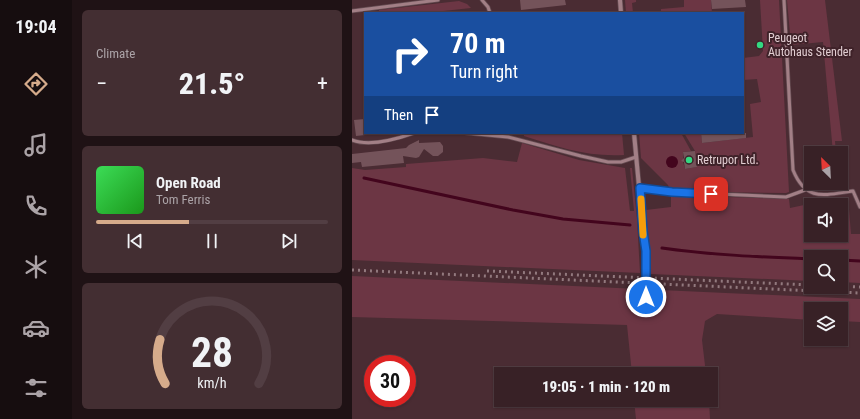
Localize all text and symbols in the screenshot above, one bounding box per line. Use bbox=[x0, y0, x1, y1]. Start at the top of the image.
text: 19:04 bbox=[15, 16, 57, 37]
text: 70 m bbox=[450, 27, 506, 60]
icon: right bbox=[384, 28, 436, 80]
place label: Peugeot Autohaus Stender bbox=[768, 31, 852, 59]
marker: Peugeot Autohaus Stender bbox=[755, 40, 765, 50]
text: Climate bbox=[96, 46, 135, 61]
text: Turn right bbox=[450, 61, 518, 82]
text: 21.5° bbox=[179, 66, 245, 101]
icon: directions bbox=[22, 70, 50, 98]
text: − bbox=[96, 71, 107, 96]
text: + bbox=[317, 71, 328, 96]
icon: arrive bbox=[421, 104, 443, 126]
text: Then bbox=[384, 106, 413, 124]
icon: music bbox=[22, 131, 50, 159]
north arrow bbox=[804, 146, 848, 190]
map controls bbox=[804, 146, 848, 346]
place label: Retrupor Ltd. bbox=[697, 153, 759, 167]
marker: Retrupor Ltd. bbox=[684, 155, 694, 165]
text: Open Road bbox=[156, 174, 221, 192]
pin bbox=[694, 177, 728, 211]
icon: arrive bbox=[700, 183, 722, 205]
icon: phone bbox=[22, 192, 50, 220]
text: Tom Ferris bbox=[156, 192, 210, 207]
button: sound bbox=[804, 198, 848, 242]
icon: previous bbox=[124, 230, 146, 252]
icon: pause bbox=[201, 230, 223, 252]
icon: next bbox=[278, 230, 300, 252]
button: search bbox=[804, 250, 848, 294]
icon: climate bbox=[22, 253, 50, 281]
position arrow bbox=[625, 276, 667, 318]
button: layers bbox=[804, 302, 848, 346]
icon: car bbox=[22, 314, 50, 342]
text: 28 bbox=[191, 328, 233, 377]
speed limit sign: 30 bbox=[364, 355, 416, 407]
icon: filters bbox=[22, 374, 50, 402]
text: km/h bbox=[197, 374, 227, 390]
text: 19:05 · 1 min · 120 m bbox=[542, 378, 670, 396]

